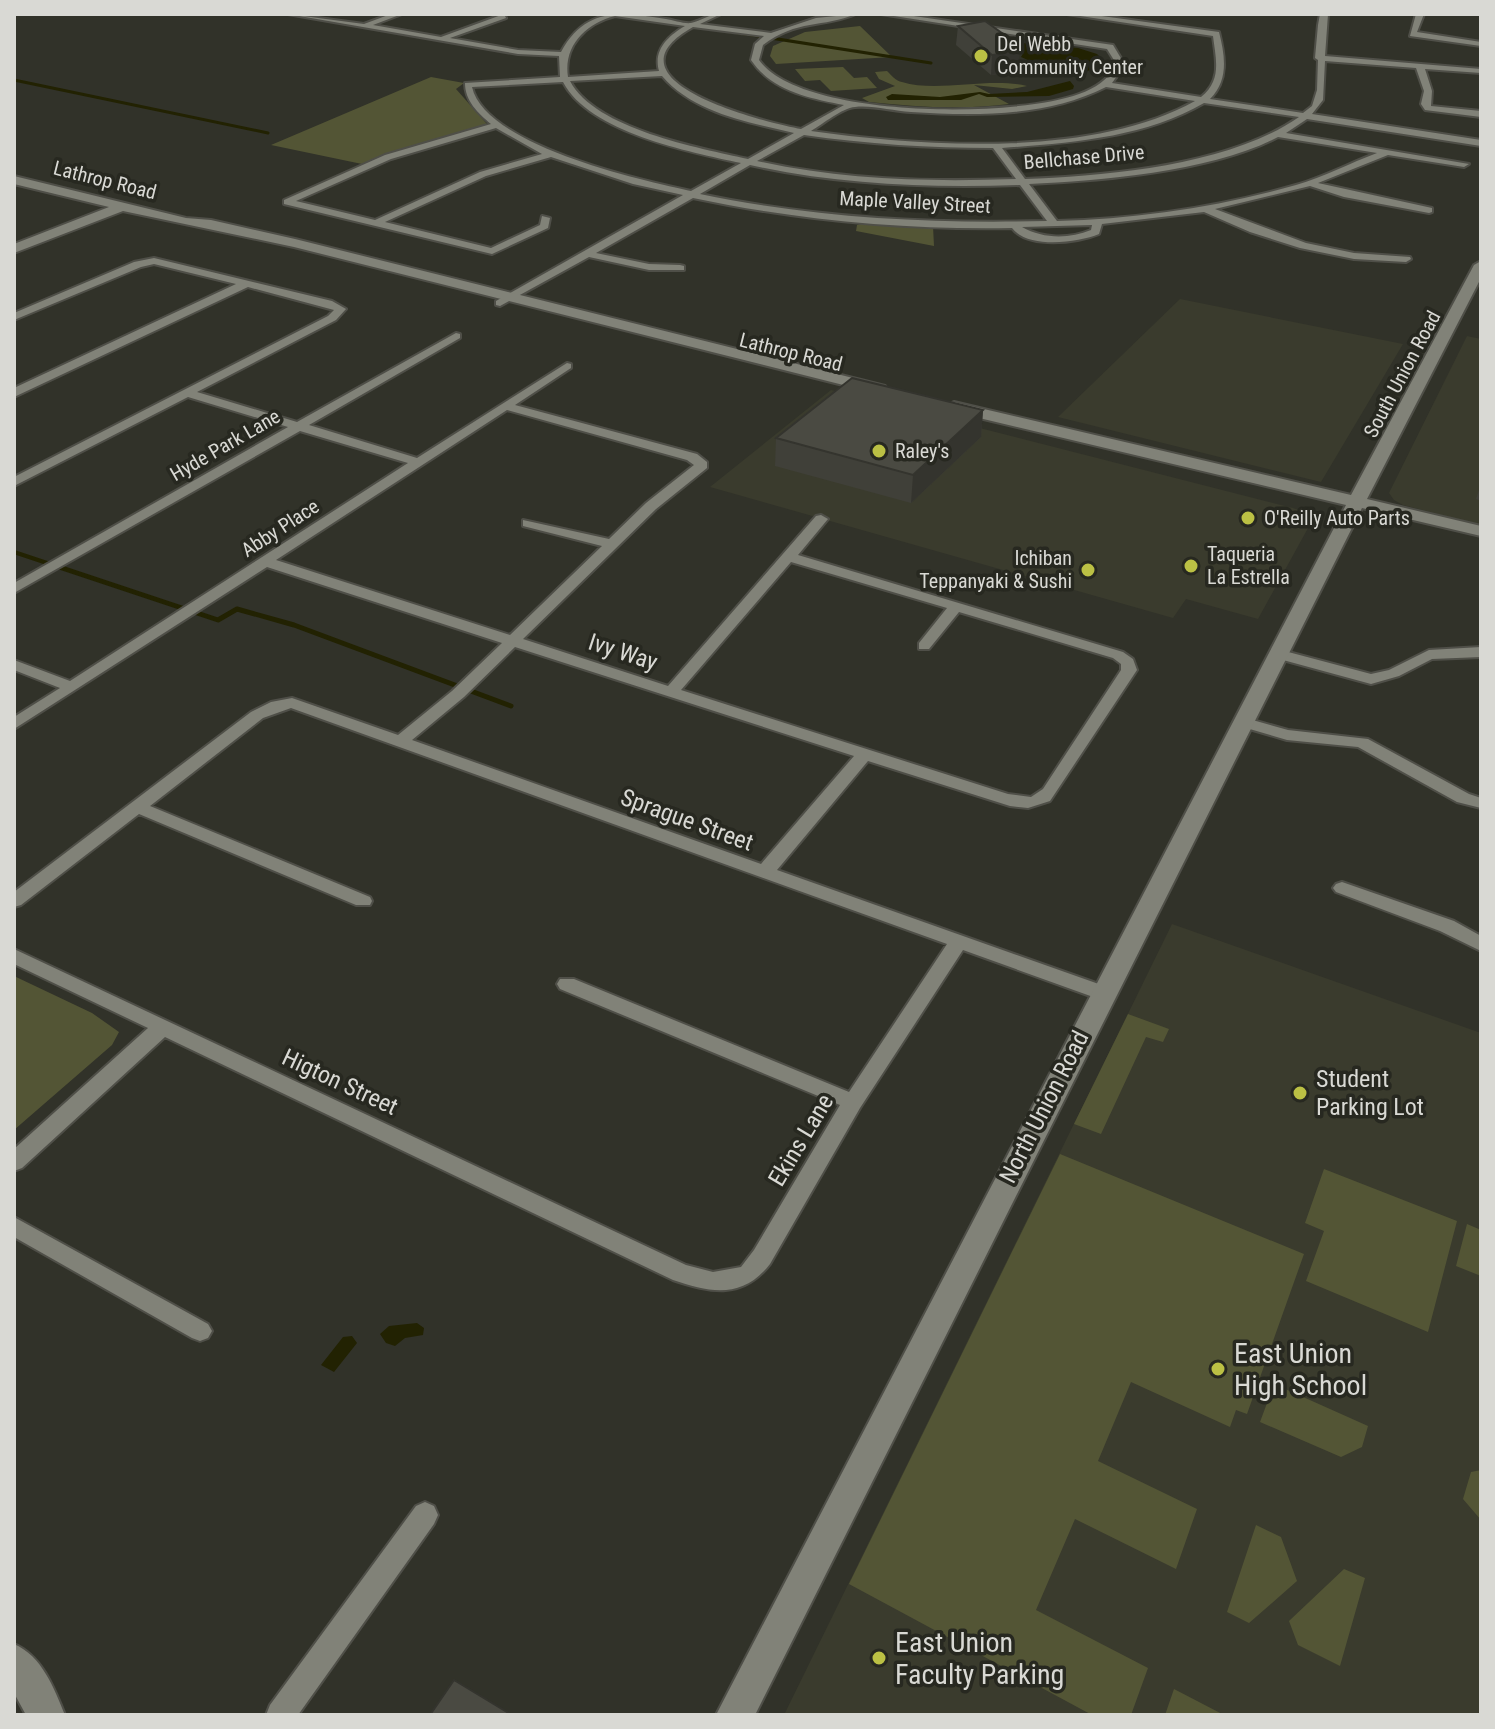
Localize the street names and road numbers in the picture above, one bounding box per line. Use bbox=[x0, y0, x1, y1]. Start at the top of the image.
street label: Bellchase Drive bbox=[1023, 140, 1145, 174]
street label: Lathrop Road bbox=[51, 156, 159, 204]
street label: Maple Valley Street bbox=[839, 186, 991, 218]
street label: South Union Road bbox=[1358, 306, 1446, 442]
street label: Lathrop Road bbox=[737, 328, 845, 376]
street label: Hyde Park Lane bbox=[166, 404, 284, 486]
street label: Abby Place bbox=[237, 494, 323, 562]
street label: Ivy Way bbox=[585, 628, 661, 676]
street label: Sprague Street bbox=[617, 783, 757, 857]
street label: North Union Road bbox=[994, 1026, 1094, 1188]
street label: Higton Street bbox=[278, 1043, 402, 1121]
street label: Ekins Lane bbox=[763, 1089, 839, 1191]

